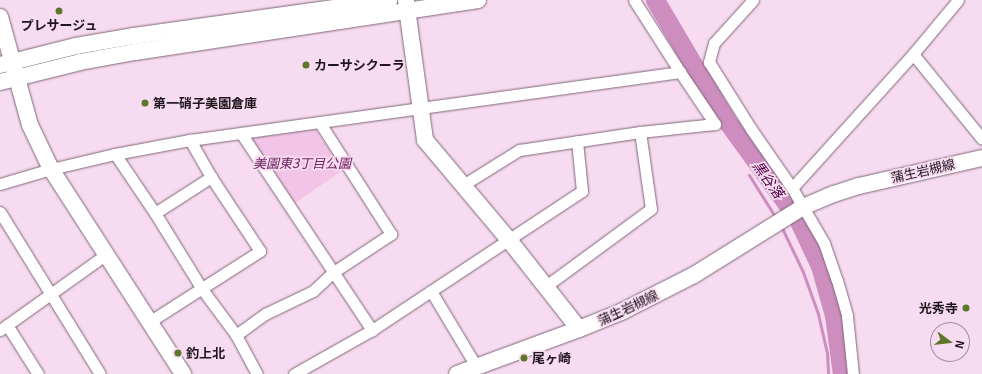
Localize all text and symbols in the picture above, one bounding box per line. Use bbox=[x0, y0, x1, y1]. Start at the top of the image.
marker: プレサージュ bbox=[54, 6, 64, 16]
place label: プレサージュ bbox=[20, 17, 98, 33]
place label: カーサシクーラ bbox=[314, 57, 405, 73]
marker: カーサシクーラ bbox=[301, 60, 311, 70]
place label: 第一硝子美園倉庫 bbox=[153, 95, 257, 111]
marker: 第一硝子美園倉庫 bbox=[140, 98, 150, 108]
park label: 美園東3丁目公園 bbox=[253, 155, 351, 171]
street label: 蒲生岩槻線 bbox=[890, 156, 956, 186]
water label: 黒谷落 bbox=[750, 157, 788, 201]
street label: 蒲生岩槻線 bbox=[595, 287, 661, 329]
place label: 光秀寺 bbox=[919, 300, 958, 316]
marker: 光秀寺 bbox=[961, 303, 971, 313]
north arrow bbox=[930, 322, 970, 362]
text: N bbox=[952, 339, 969, 351]
place label: 釣上北 bbox=[186, 345, 225, 361]
marker: 釣上北 bbox=[173, 348, 183, 358]
place label: 尾ヶ崎 bbox=[532, 350, 571, 366]
marker: 尾ヶ崎 bbox=[519, 353, 529, 363]

